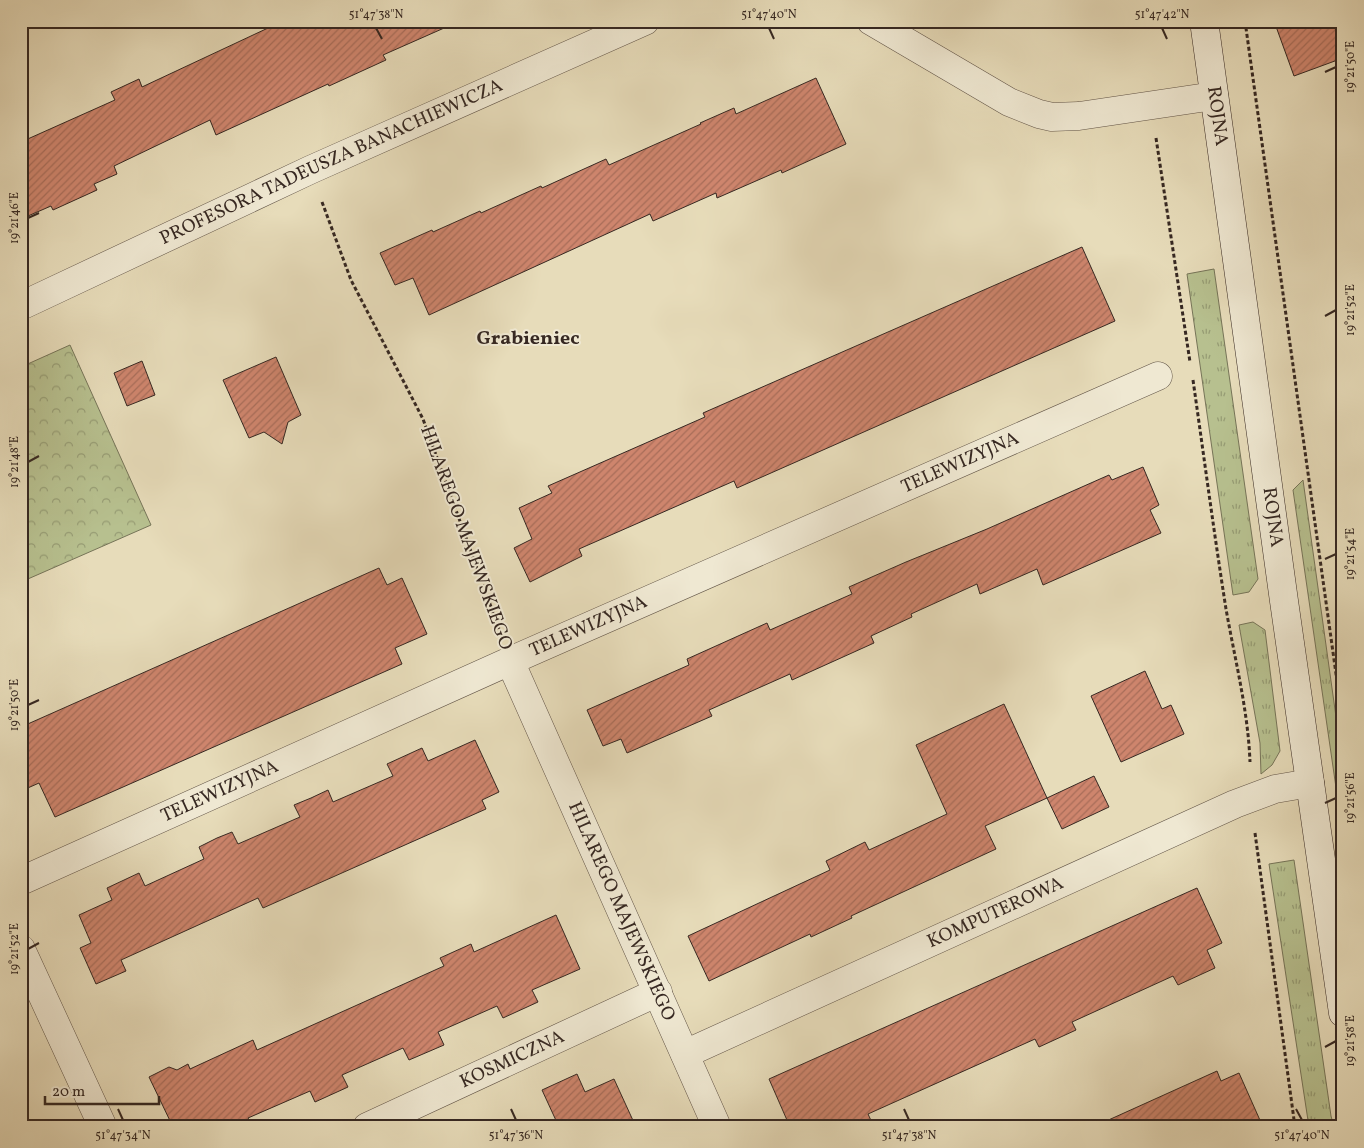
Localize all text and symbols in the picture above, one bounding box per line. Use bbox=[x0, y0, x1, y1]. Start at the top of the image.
text: 51°47'38"N bbox=[349, 7, 403, 23]
text: 51°47'40"N bbox=[741, 7, 797, 23]
text: 51°47'42"N bbox=[1135, 7, 1189, 23]
text: 19°21'50"E bbox=[1343, 41, 1359, 93]
street label: PROFESORA TADEUSZA BANACHIEWICZA bbox=[156, 73, 507, 252]
street label: ROJNA bbox=[1200, 84, 1234, 148]
text: 19°21'46"E bbox=[7, 192, 23, 244]
text: 19°21'52"E bbox=[1343, 284, 1359, 336]
district label: Grabieniec bbox=[476, 325, 580, 353]
street label: HILAREGO MAJEWSKIEGO bbox=[413, 422, 519, 654]
street label: TELEWIZYJNA bbox=[897, 426, 1023, 500]
text: 19°21'48"E bbox=[7, 436, 23, 488]
street label: ROJNA bbox=[1255, 486, 1289, 549]
text: 19°21'54"E bbox=[1343, 528, 1359, 580]
street label: TELEWIZYJNA bbox=[526, 589, 651, 664]
text: 19°21'50"E bbox=[7, 679, 23, 731]
street label: TELEWIZYJNA bbox=[157, 754, 283, 829]
text: 19°21'56"E bbox=[1343, 772, 1359, 824]
street label: HILAREGO MAJEWSKIEGO bbox=[561, 798, 681, 1025]
street label: KOMPUTEROWA bbox=[923, 871, 1068, 955]
text: 19°21'52"E bbox=[7, 923, 23, 975]
text: 19°21'58"E bbox=[1343, 1015, 1359, 1067]
street label: KOSMICZNA bbox=[456, 1024, 569, 1095]
scale bar bbox=[45, 1073, 159, 1105]
text: 20 m bbox=[52, 1082, 85, 1103]
text: 51°47'34"N bbox=[95, 1128, 151, 1144]
text: 51°47'36"N bbox=[489, 1128, 543, 1144]
text: 51°47'38"N bbox=[882, 1128, 936, 1144]
text: 51°47'40"N bbox=[1274, 1128, 1330, 1144]

